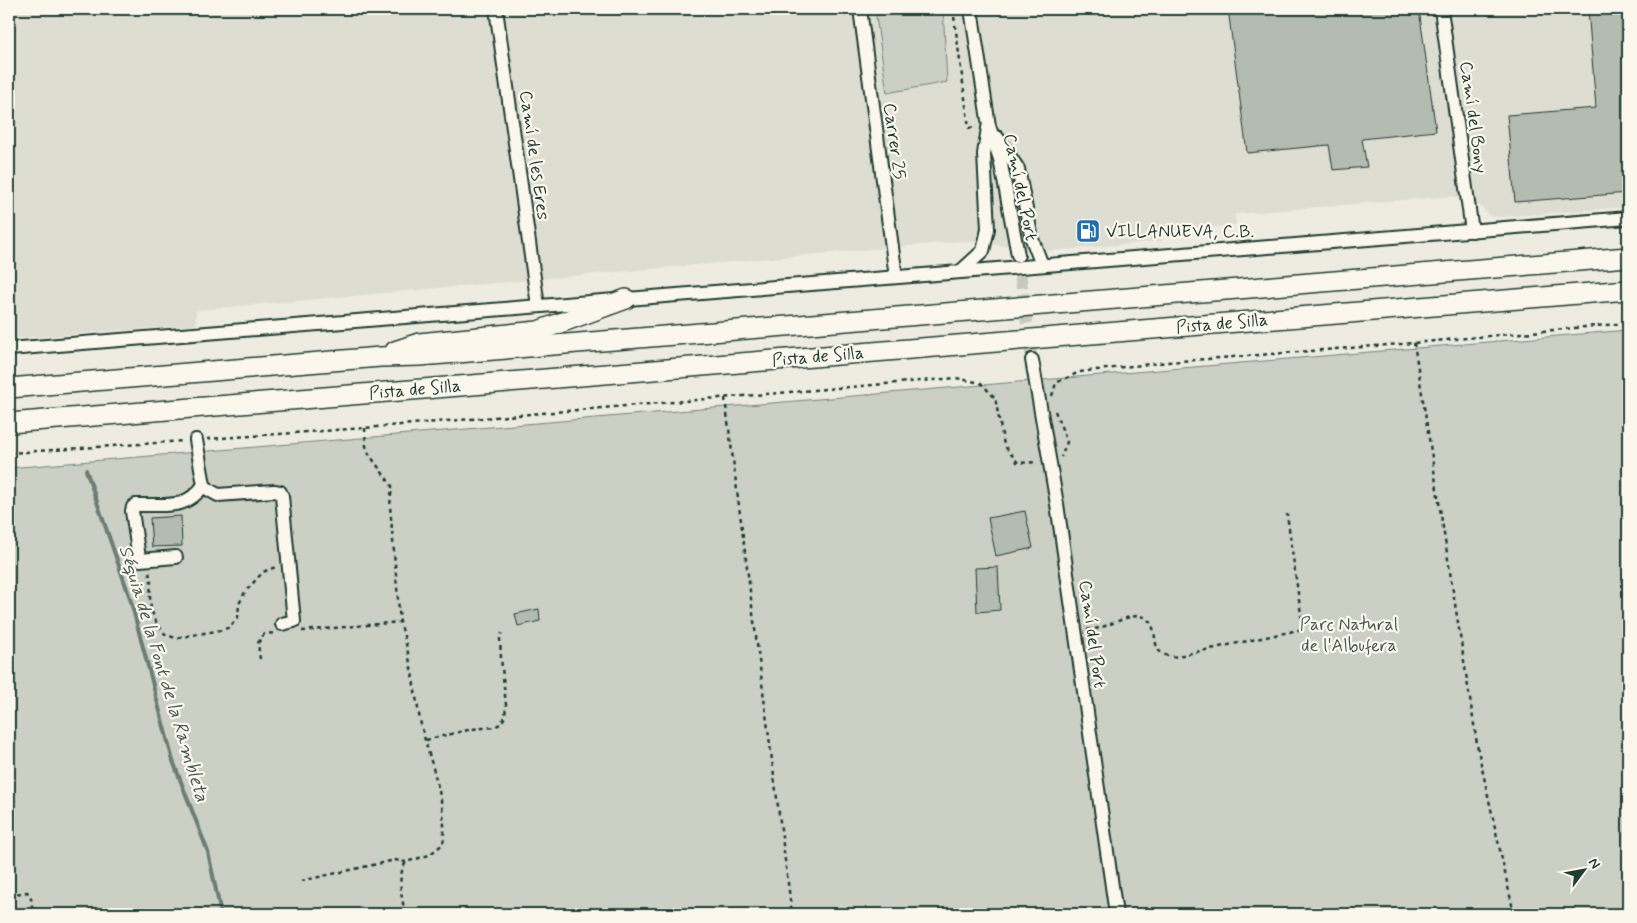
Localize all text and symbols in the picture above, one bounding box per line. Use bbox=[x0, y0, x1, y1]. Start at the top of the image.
street label: Camí del Bony bbox=[1453, 60, 1493, 175]
street label: Camí de les Eres bbox=[513, 89, 555, 221]
street label: Carrer 25 bbox=[877, 101, 911, 181]
street label: Camí del Port bbox=[997, 131, 1043, 243]
fuel station icon: VILLANUEVA, C.B. bbox=[1075, 218, 1101, 244]
place label: VILLANUEVA, C.B. bbox=[1106, 220, 1254, 244]
street label: Pista de Silla bbox=[1175, 308, 1269, 340]
street label: Pista de Silla bbox=[771, 341, 865, 373]
street label: Pista de Silla bbox=[368, 374, 462, 406]
water label: Séquia de la Font de la Rambleta bbox=[113, 542, 215, 805]
street label: Camí del Port bbox=[1073, 579, 1112, 690]
park label: Parc Natural de l'Albufera bbox=[1300, 613, 1398, 658]
north arrow bbox=[1560, 846, 1610, 896]
text: N bbox=[1584, 855, 1604, 872]

